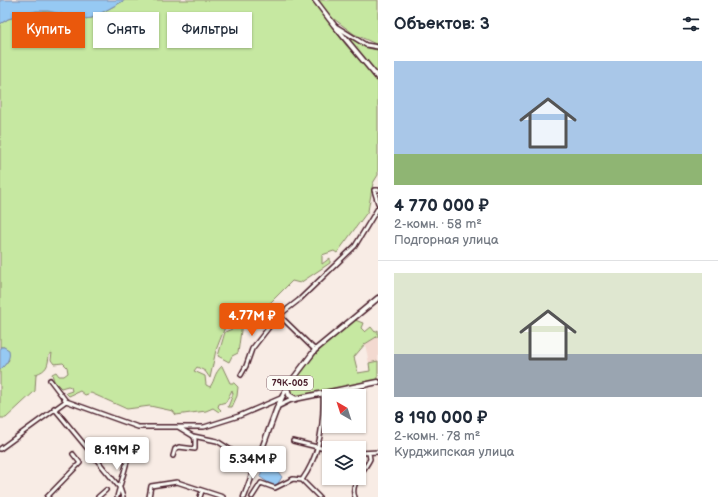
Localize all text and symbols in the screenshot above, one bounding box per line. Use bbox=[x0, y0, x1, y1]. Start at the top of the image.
chip: Купить bbox=[12, 12, 85, 48]
chip: Снять bbox=[93, 12, 159, 48]
chip: Фильтры bbox=[167, 12, 252, 48]
icon: filters bbox=[680, 13, 702, 35]
text: Объектов: 3 bbox=[394, 14, 490, 34]
icon: home bbox=[512, 87, 584, 159]
text: 4 770 000 ₽ bbox=[394, 196, 489, 216]
text: 2-комн. · 58 m² bbox=[394, 216, 482, 232]
text: Подгорная улица bbox=[394, 232, 499, 248]
icon: home bbox=[512, 299, 584, 371]
pin: 4.77M ₽ bbox=[215, 303, 289, 337]
text: 4.77M ₽ bbox=[228, 308, 276, 324]
road number: 79К-005 bbox=[267, 376, 313, 390]
north arrow bbox=[322, 389, 366, 433]
map controls bbox=[322, 389, 366, 485]
text: 8 190 000 ₽ bbox=[394, 408, 487, 428]
text: 2-комн. · 78 m² bbox=[394, 428, 480, 444]
pin: 8.19M ₽ bbox=[80, 437, 154, 471]
button: layers bbox=[322, 441, 366, 485]
text: 8.19M ₽ bbox=[94, 442, 140, 458]
text: Курджипская улица bbox=[394, 444, 515, 460]
pin: 5.34M ₽ bbox=[216, 446, 290, 480]
text: 5.34M ₽ bbox=[229, 451, 277, 467]

